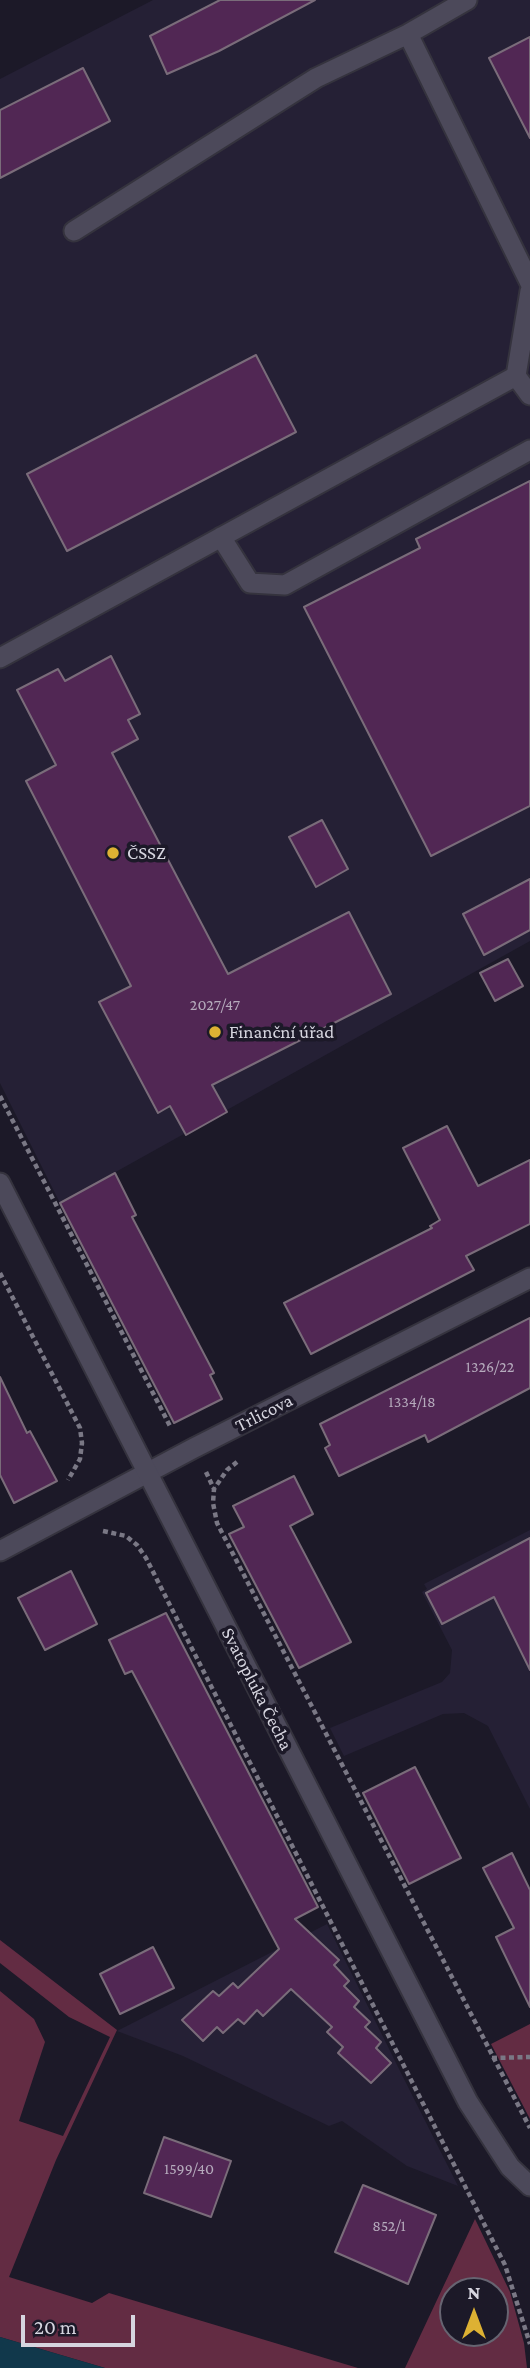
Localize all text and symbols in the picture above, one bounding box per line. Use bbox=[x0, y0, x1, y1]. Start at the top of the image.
place label: ČSSZ bbox=[127, 842, 166, 864]
marker: ČSSZ bbox=[105, 845, 121, 861]
house number: 2027/47 bbox=[190, 995, 240, 1015]
place label: Finanční úřad bbox=[229, 1021, 334, 1043]
marker: Finanční úřad bbox=[207, 1024, 223, 1040]
house number: 1326/22 bbox=[466, 1357, 514, 1377]
street label: Trlicova bbox=[231, 1389, 297, 1437]
house number: 1334/18 bbox=[388, 1392, 436, 1412]
street label: Svatopluka Čecha bbox=[216, 1624, 298, 1754]
house number: 1599/40 bbox=[164, 2159, 214, 2179]
house number: 852/1 bbox=[372, 2216, 406, 2236]
north arrow bbox=[439, 2277, 509, 2347]
text: N bbox=[468, 2282, 480, 2303]
scale bar bbox=[24, 2302, 138, 2346]
text: 20 m bbox=[34, 2315, 77, 2339]

